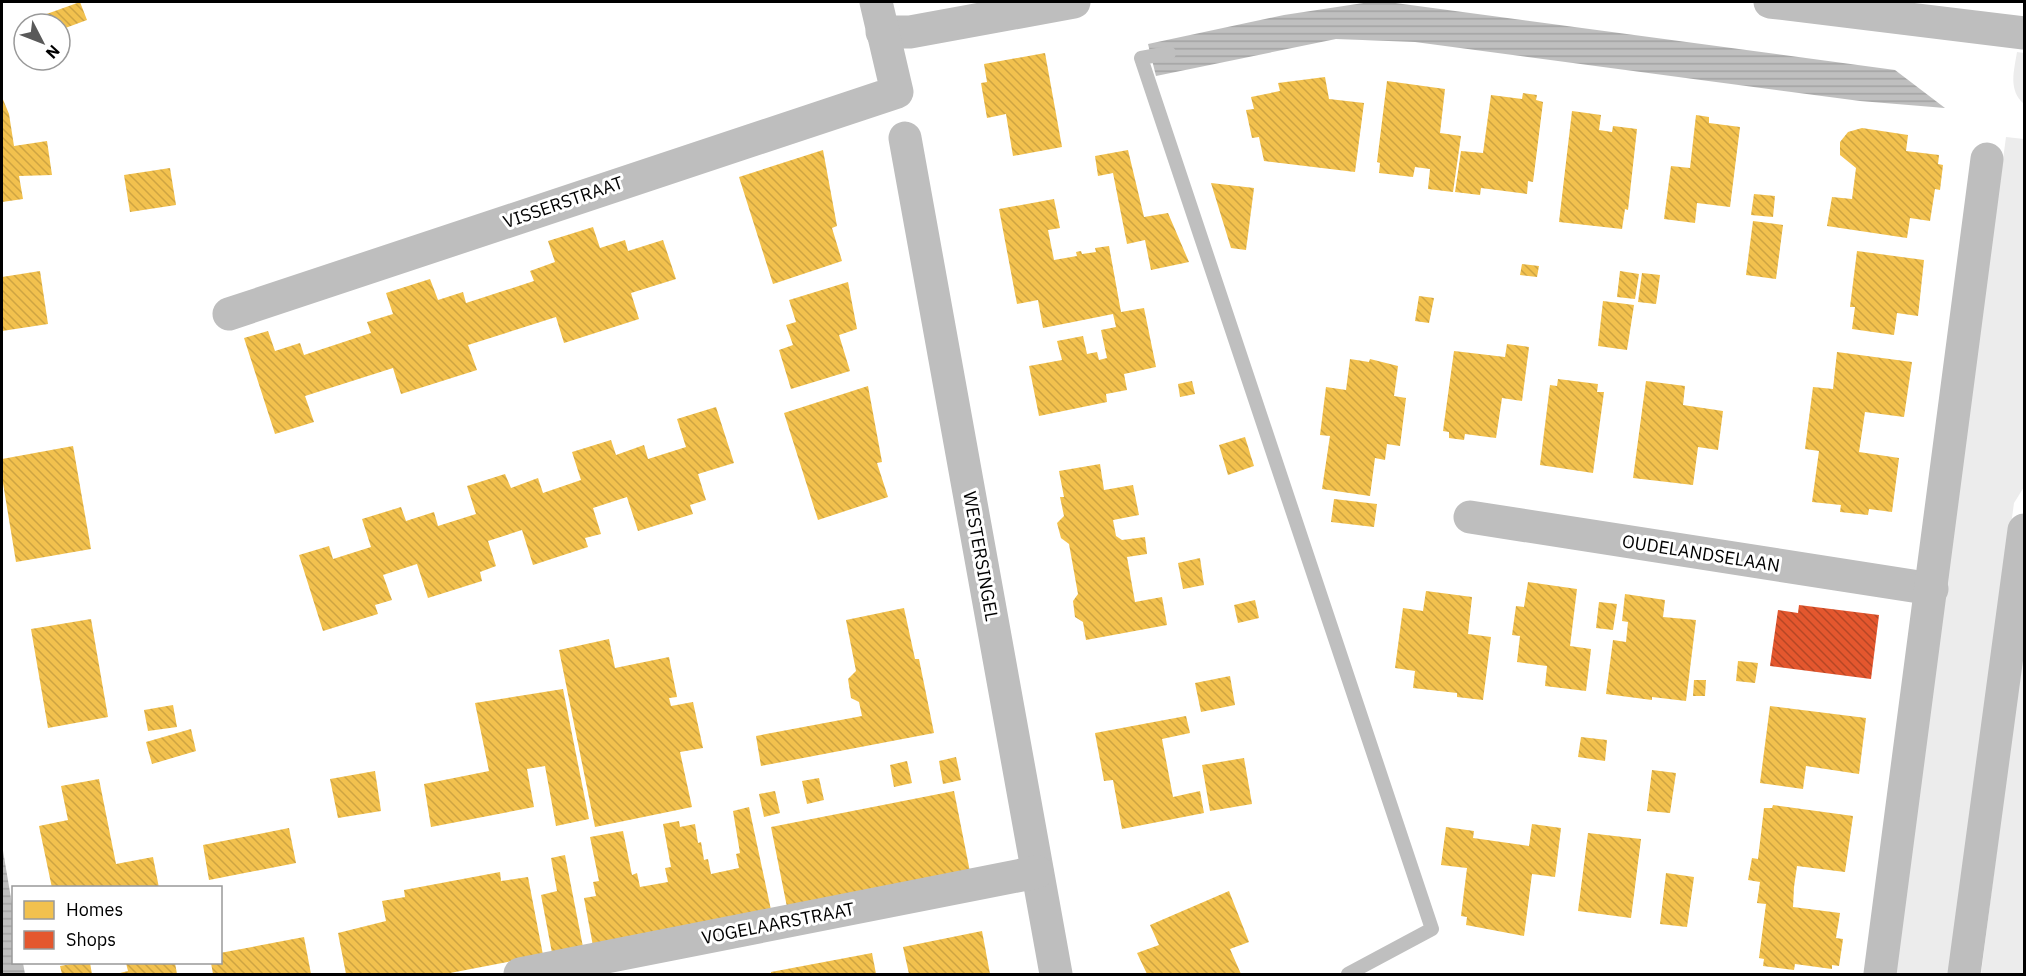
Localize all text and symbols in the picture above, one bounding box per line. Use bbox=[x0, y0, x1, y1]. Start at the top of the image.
north arrow bbox=[12, 12, 72, 72]
text: N bbox=[42, 41, 64, 63]
street label: VISSERSTRAAT bbox=[500, 171, 626, 233]
street label: WESTERSINGEL bbox=[958, 489, 1004, 623]
street label: OUDELANDSELAAN bbox=[1620, 529, 1782, 577]
legend bbox=[12, 886, 222, 964]
street label: VOGELAARSTRAAT bbox=[700, 897, 856, 949]
text: Homes bbox=[66, 898, 123, 921]
text: Shops bbox=[66, 928, 116, 951]

